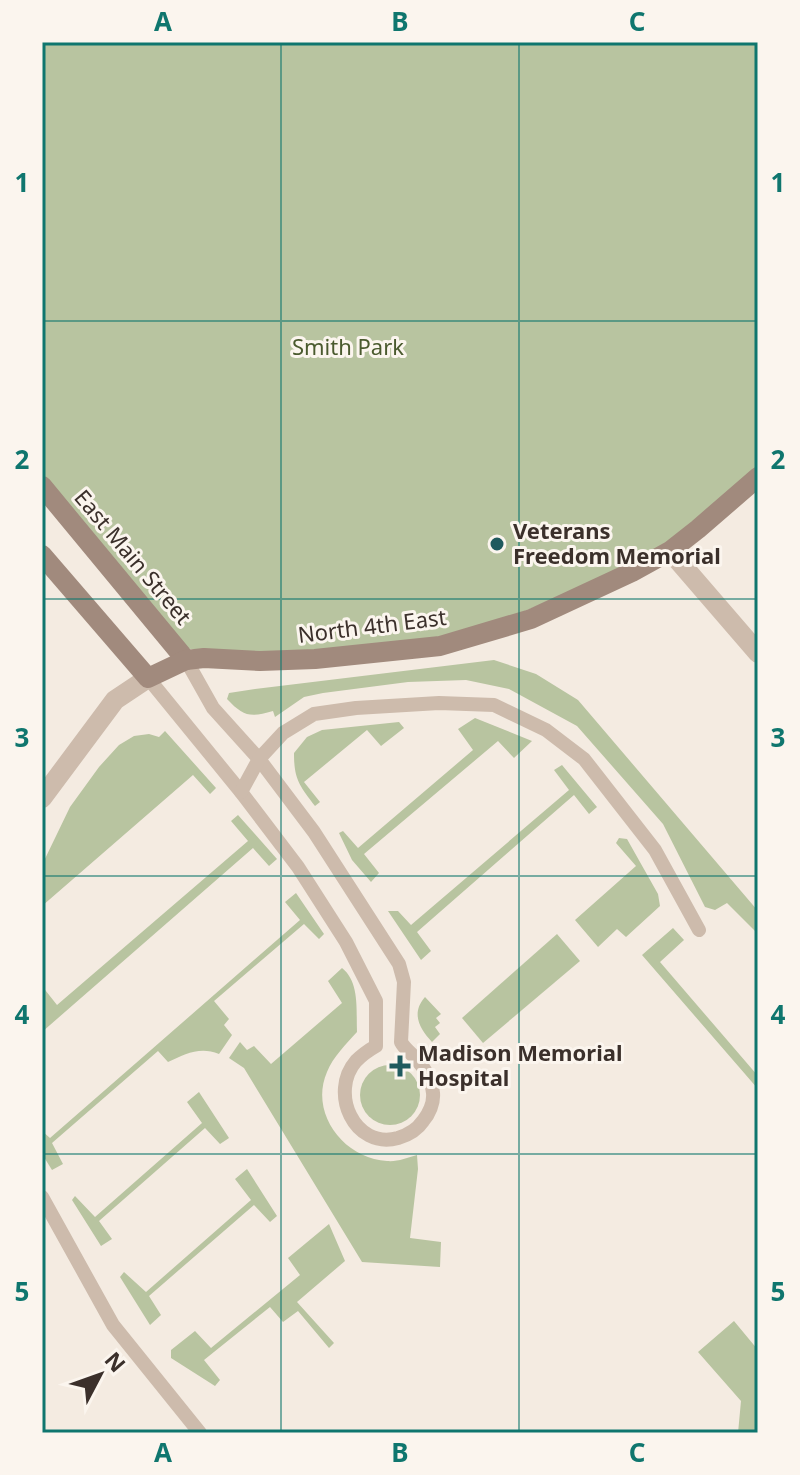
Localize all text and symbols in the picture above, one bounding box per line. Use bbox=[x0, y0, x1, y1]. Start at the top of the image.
text: A bbox=[154, 3, 172, 39]
text: B bbox=[391, 3, 409, 39]
text: C bbox=[629, 3, 645, 39]
text: 1 bbox=[15, 164, 29, 200]
text: 1 bbox=[771, 164, 785, 200]
park label: Smith Park bbox=[292, 331, 404, 361]
text: 2 bbox=[15, 441, 30, 477]
text: 2 bbox=[771, 441, 786, 477]
street label: East Main Street bbox=[68, 483, 199, 630]
place label: Veterans Freedom Memorial bbox=[513, 515, 721, 570]
marker: Veterans Freedom Memorial bbox=[488, 535, 506, 553]
street label: North 4th East bbox=[296, 601, 448, 649]
text: 3 bbox=[15, 719, 29, 755]
text: 3 bbox=[771, 719, 785, 755]
text: 4 bbox=[15, 996, 30, 1032]
text: 4 bbox=[771, 996, 786, 1032]
place label: Madison Memorial Hospital bbox=[418, 1037, 622, 1092]
marker: Madison Memorial Hospital bbox=[389, 1055, 411, 1077]
text: 5 bbox=[15, 1273, 29, 1309]
text: 5 bbox=[771, 1273, 785, 1309]
north arrow bbox=[60, 1335, 140, 1415]
text: N bbox=[99, 1345, 133, 1378]
text: A bbox=[154, 1434, 172, 1470]
text: B bbox=[391, 1434, 409, 1470]
text: C bbox=[629, 1434, 645, 1470]

